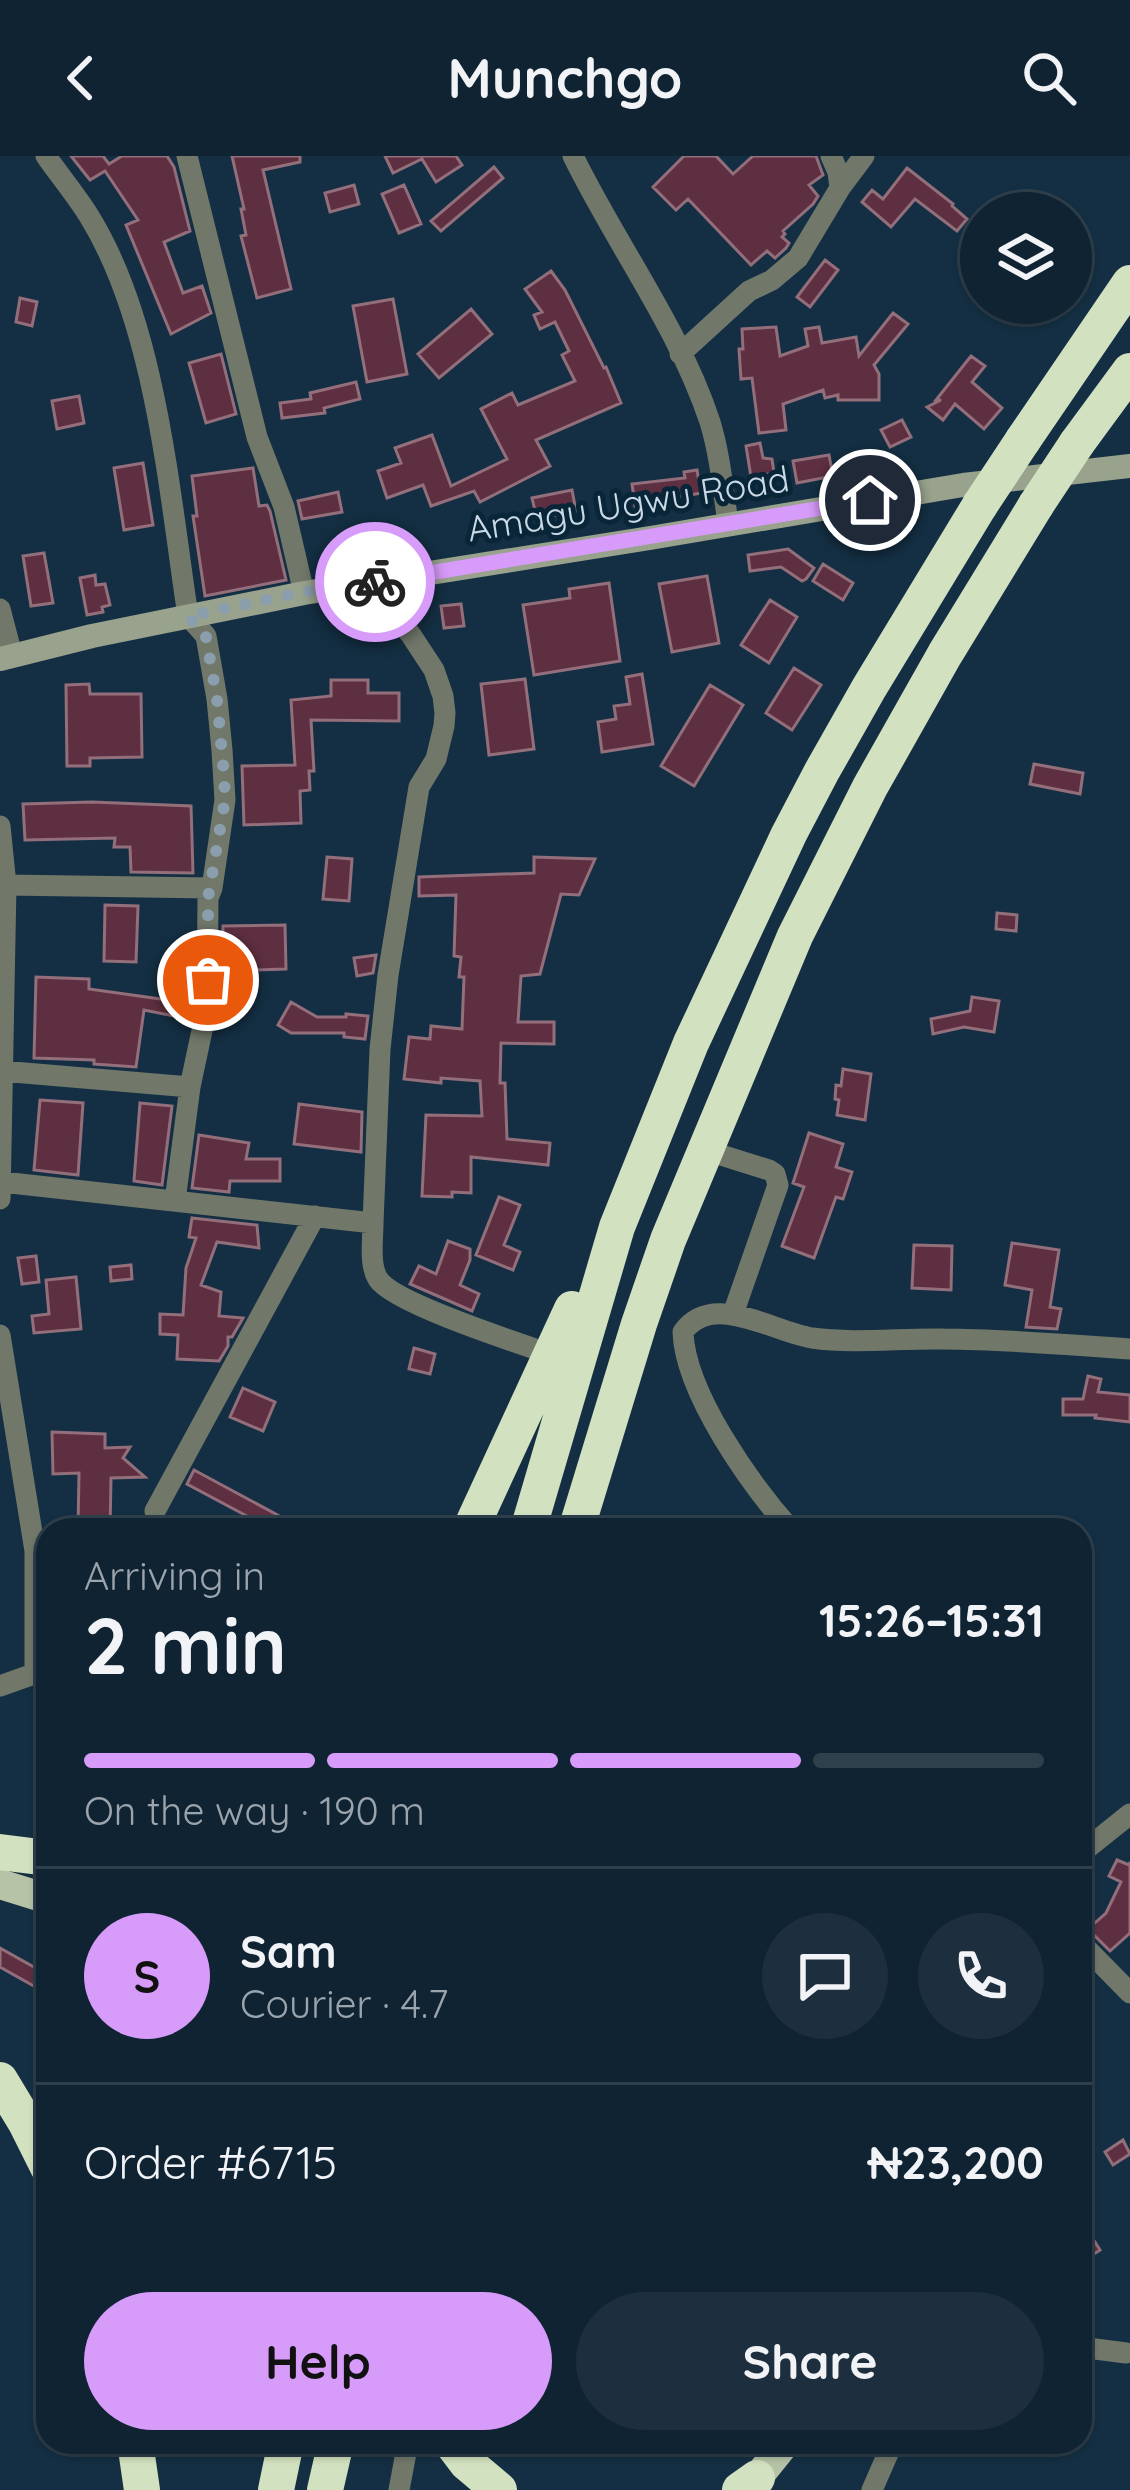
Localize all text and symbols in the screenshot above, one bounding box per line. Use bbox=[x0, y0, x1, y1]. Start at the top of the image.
text: Munchgo bbox=[448, 44, 682, 112]
icon: back bbox=[48, 45, 114, 111]
icon: search bbox=[1016, 45, 1082, 111]
map controls bbox=[960, 192, 1092, 324]
button: layers bbox=[960, 192, 1092, 324]
pin bbox=[819, 449, 921, 551]
street label: Amagu Ugwu Road bbox=[464, 455, 792, 551]
icon: home bbox=[837, 467, 903, 533]
courier bbox=[315, 522, 435, 642]
icon: bike bbox=[342, 549, 408, 615]
pin bbox=[157, 929, 259, 1031]
icon: bag bbox=[175, 947, 241, 1013]
text: Arriving in bbox=[84, 1551, 265, 1600]
text: 15:26–15:31 bbox=[819, 1592, 1044, 1648]
text: 2 min bbox=[84, 1596, 287, 1694]
text: On the way · 190 m bbox=[84, 1786, 425, 1835]
button: chat bbox=[762, 1913, 888, 2039]
button: phone bbox=[918, 1913, 1044, 2039]
text: Sam bbox=[240, 1923, 337, 1979]
text: S bbox=[134, 1948, 160, 2004]
text: Courier · 4.7 bbox=[240, 1979, 448, 2028]
text: Order #6715 bbox=[84, 2134, 337, 2190]
text: ₦23,200 bbox=[868, 2134, 1044, 2190]
button: Help bbox=[84, 2292, 552, 2430]
button: Share bbox=[576, 2292, 1044, 2430]

